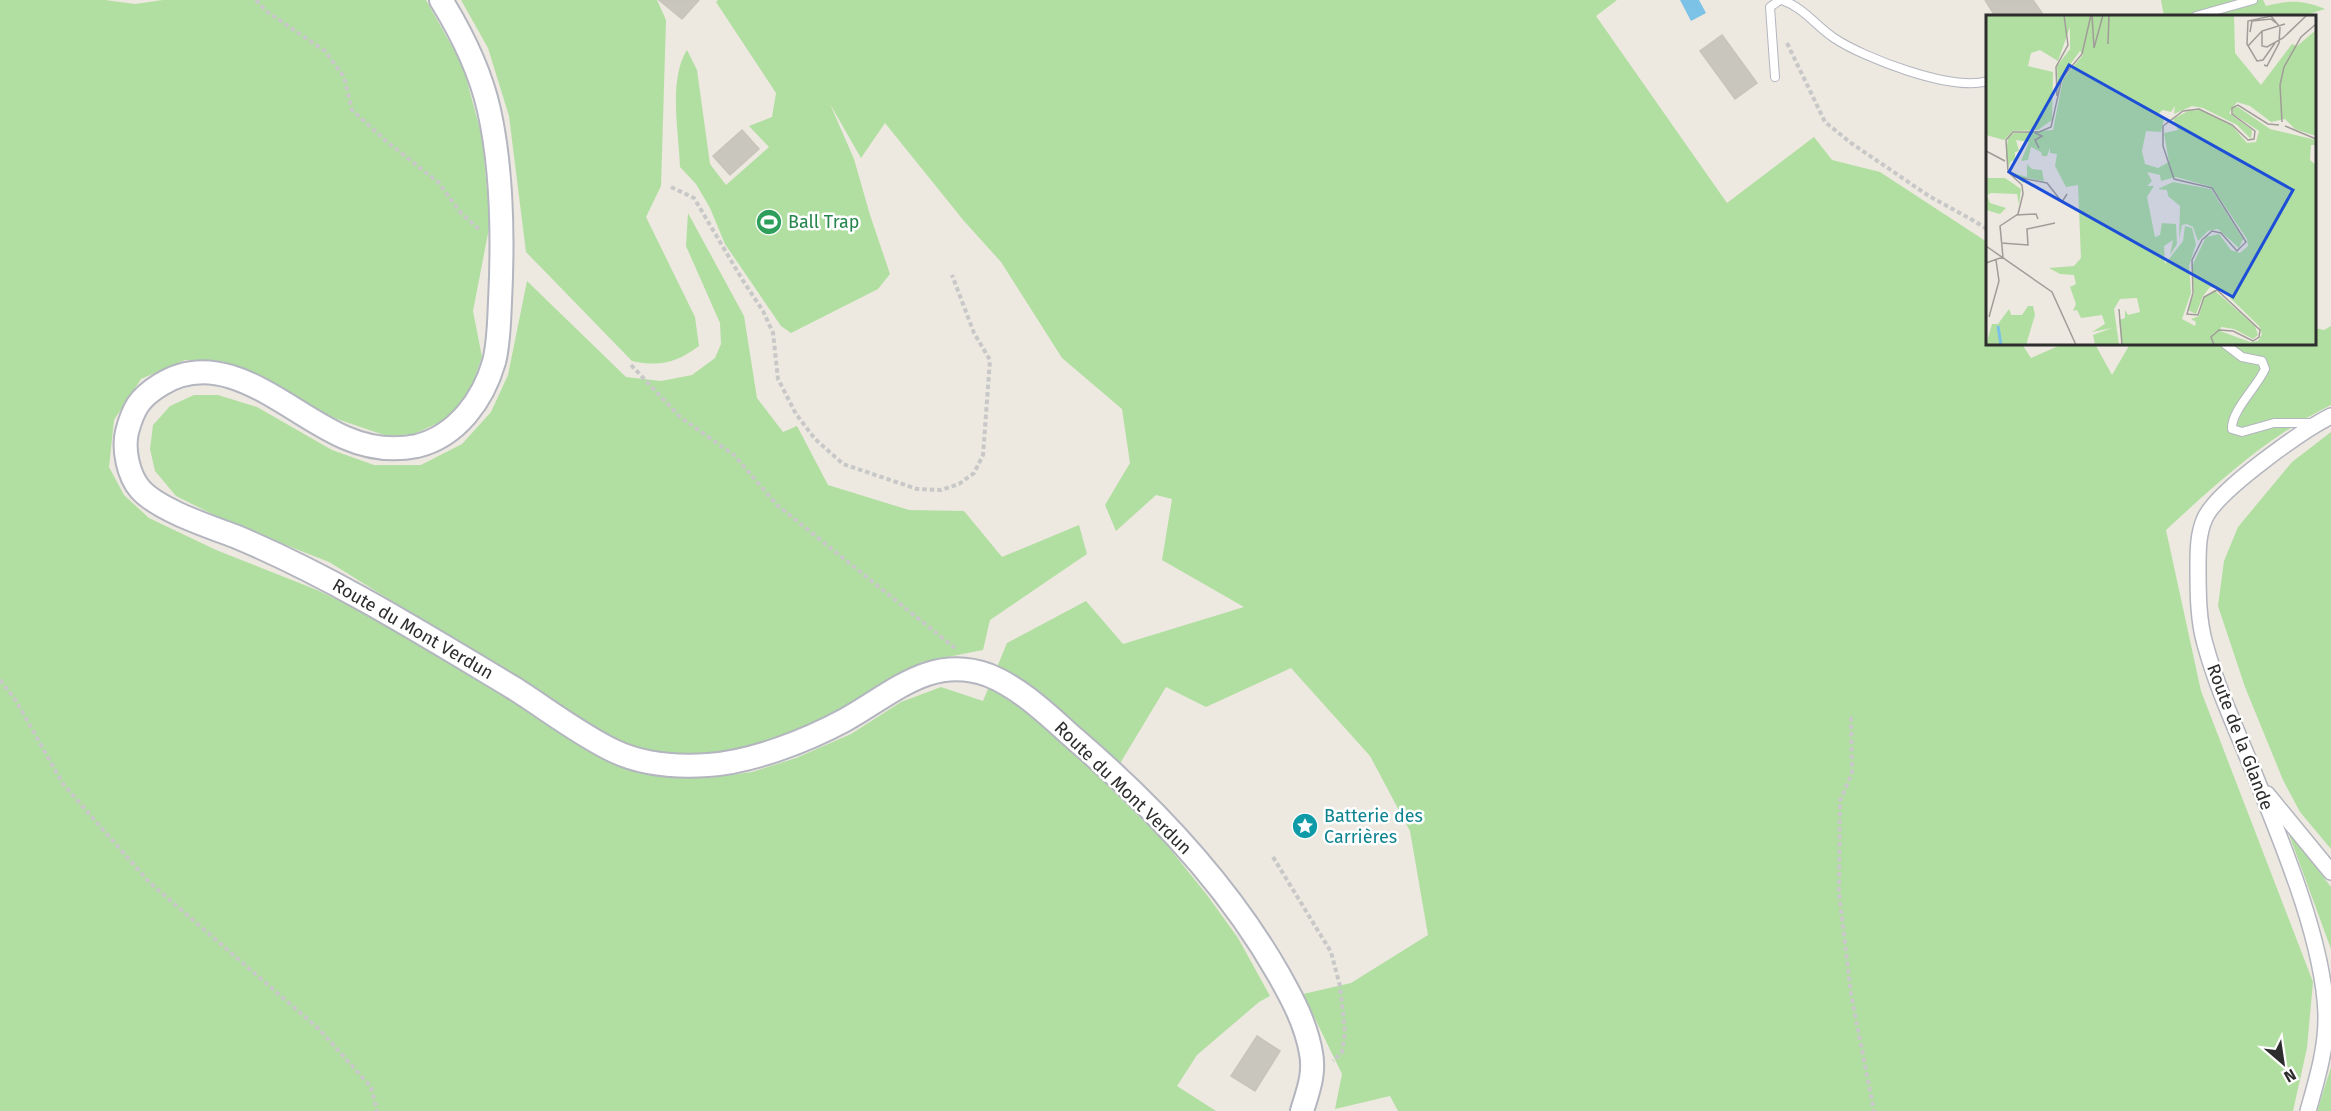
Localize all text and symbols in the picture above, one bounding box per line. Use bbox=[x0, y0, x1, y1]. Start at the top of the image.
inset map bbox=[1986, 15, 2316, 345]
sports icon: Ball Trap bbox=[754, 207, 784, 237]
place label: Ball Trap bbox=[788, 211, 859, 233]
street label: Route du Mont Verdun bbox=[329, 574, 497, 684]
street label: Route de la Glande bbox=[2202, 661, 2278, 813]
street label: Route du Mont Verdun bbox=[1050, 717, 1196, 859]
place label: Batterie des Carrières bbox=[1324, 805, 1423, 848]
place icon: Batterie des Carrières bbox=[1290, 811, 1320, 841]
north arrow bbox=[2253, 1033, 2313, 1093]
text: N bbox=[2281, 1065, 2299, 1087]

